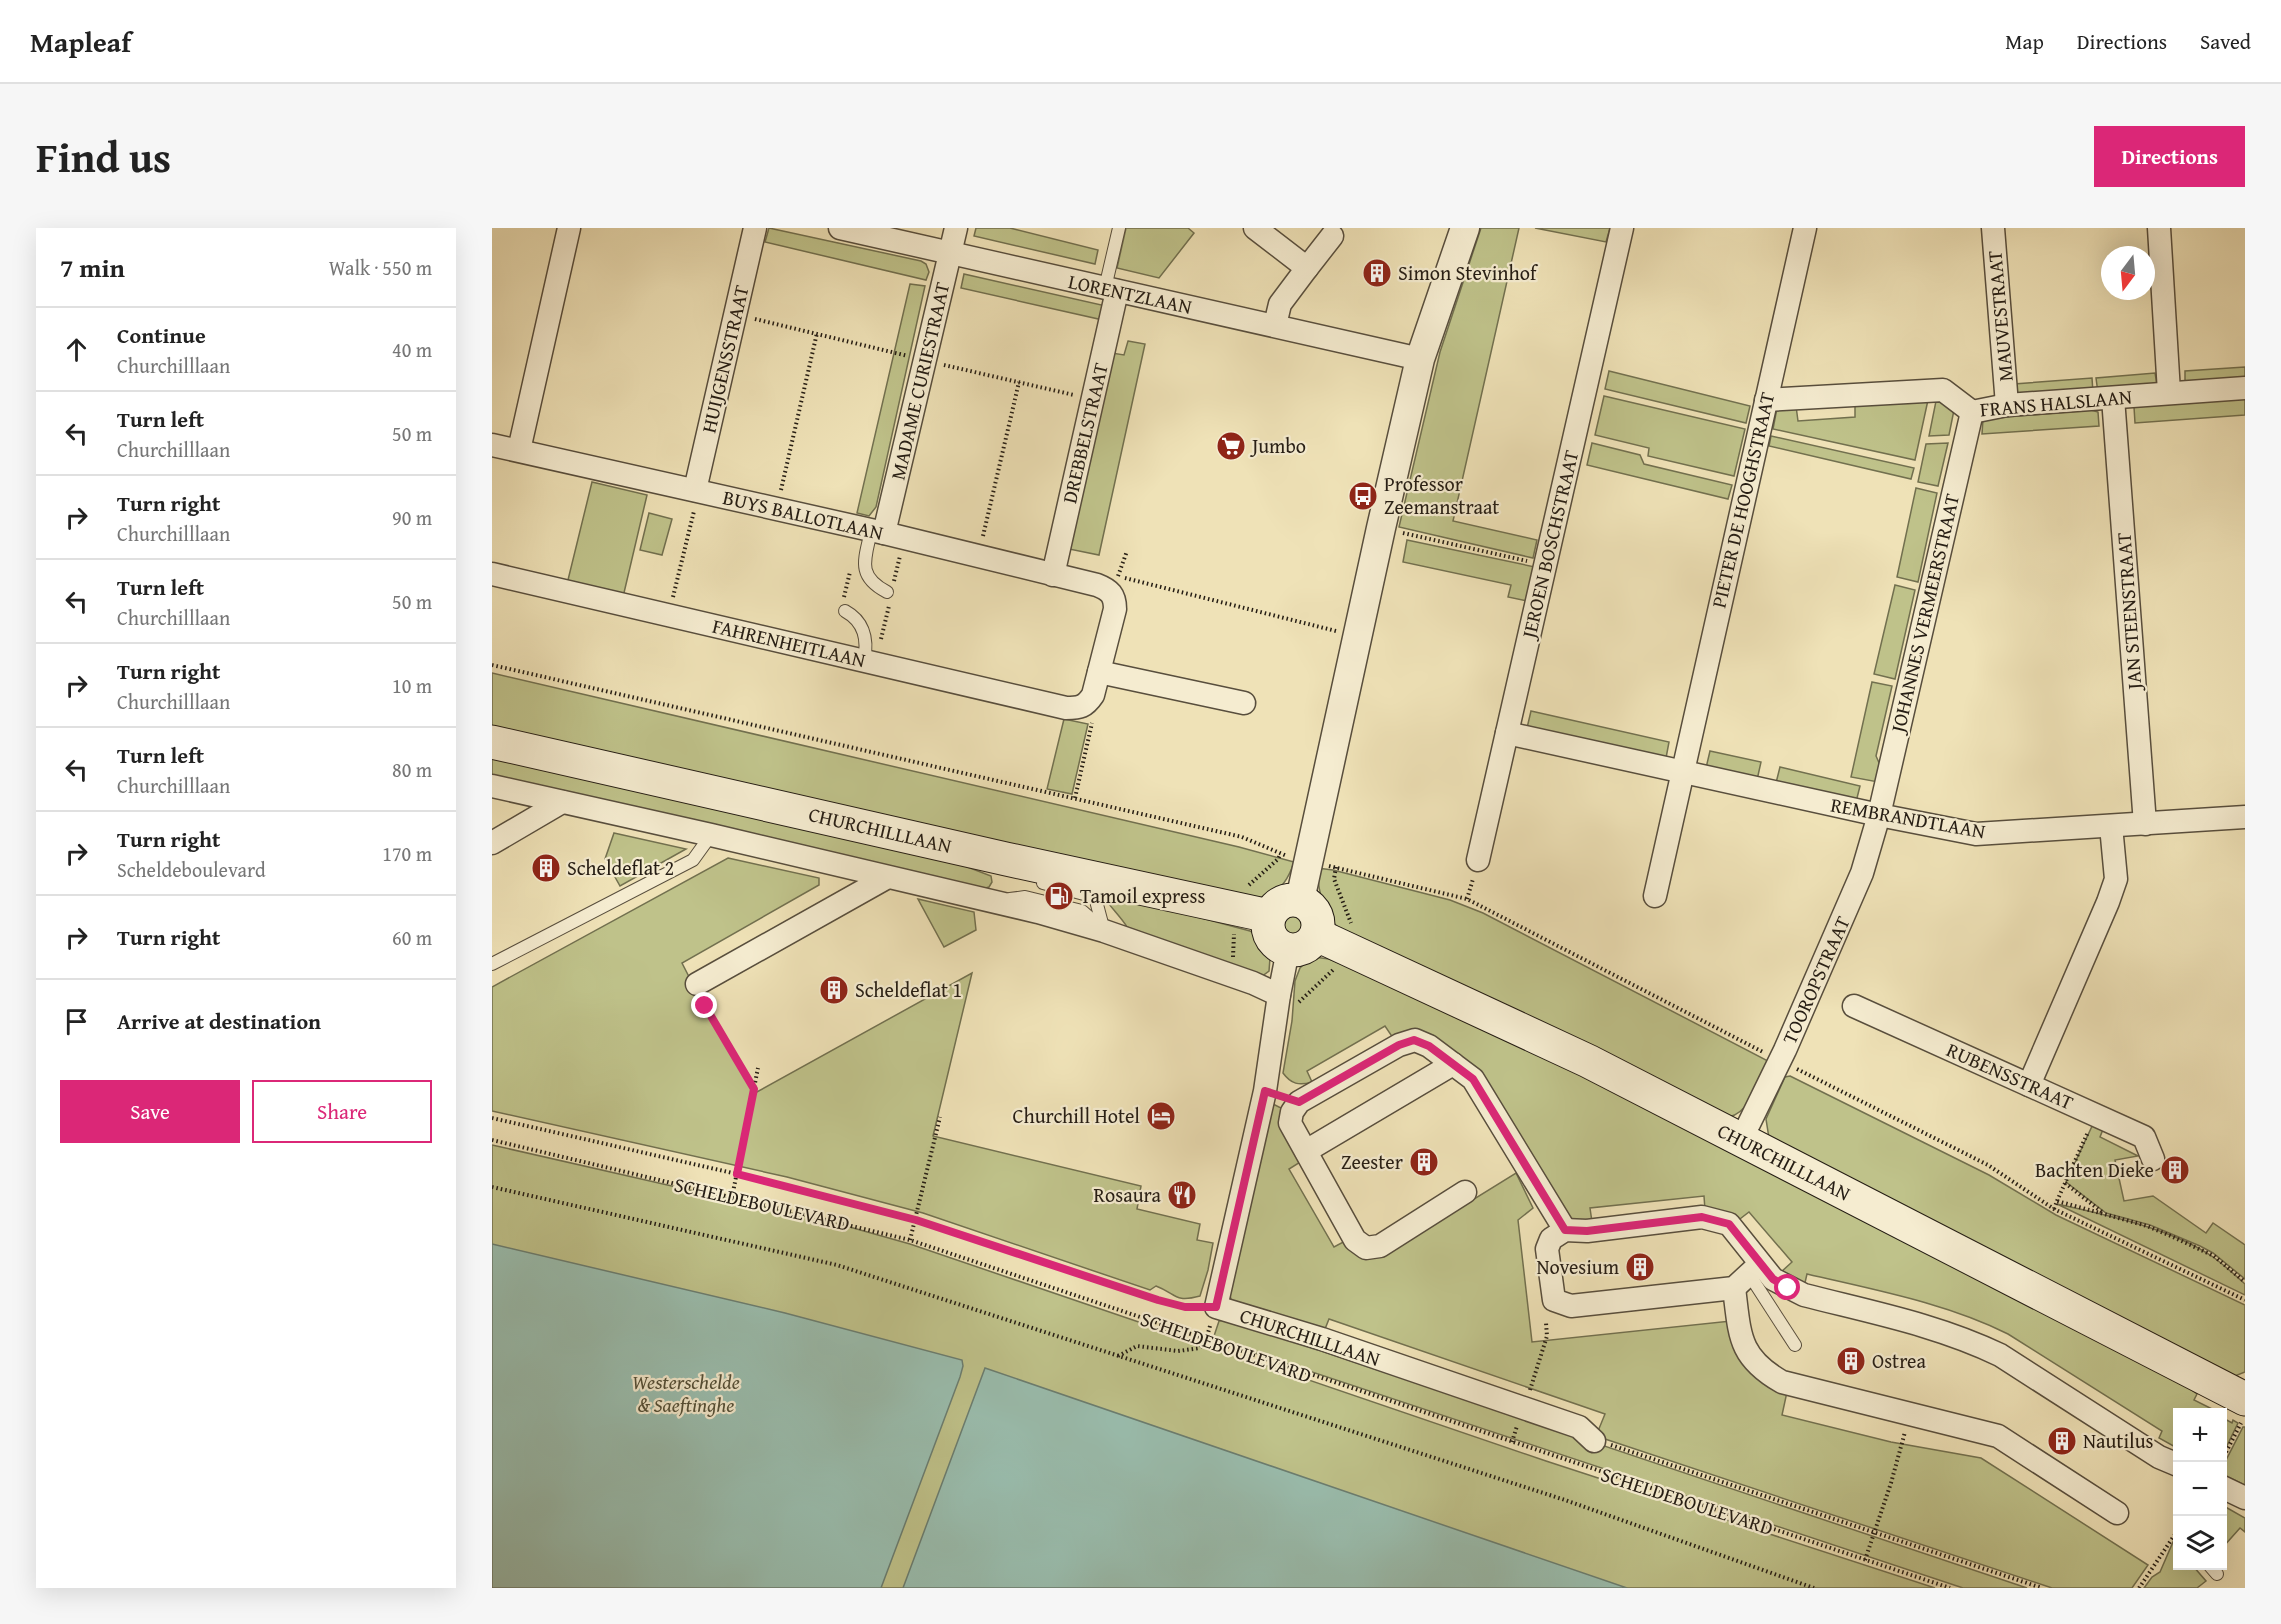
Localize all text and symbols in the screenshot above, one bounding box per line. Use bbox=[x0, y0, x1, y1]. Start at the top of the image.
text: Mapleaf bbox=[30, 21, 131, 62]
text: Map bbox=[2005, 26, 2044, 57]
text: Directions bbox=[2077, 26, 2167, 57]
text: Saved bbox=[2200, 26, 2251, 57]
text: Find us bbox=[36, 126, 171, 187]
button: Directions bbox=[2094, 126, 2245, 187]
north arrow bbox=[2101, 246, 2155, 300]
text: 7 min bbox=[60, 248, 125, 287]
street label: MAUVESTRAAT bbox=[1979, 249, 2020, 383]
text: Walk · 550 m bbox=[329, 253, 432, 282]
building icon: Simon Stevinhof bbox=[1361, 257, 1393, 289]
place label: Simon Stevinhof bbox=[1398, 258, 1539, 287]
street label: LORENTZLAAN bbox=[1066, 266, 1194, 321]
street label: MADAME CURIESTRAAT bbox=[883, 279, 956, 483]
street label: HUIJGENSSTRAAT bbox=[693, 282, 756, 436]
text: Continue bbox=[117, 319, 206, 351]
icon: ahead bbox=[60, 333, 93, 366]
text: 40 m bbox=[392, 335, 432, 364]
text: Churchilllaan bbox=[117, 351, 230, 380]
street label: DREBBELSTRAAT bbox=[1054, 360, 1115, 506]
street label: FRANS HALSLAAN bbox=[1979, 381, 2133, 424]
street label: PIETER DE HOOGHSTRAAT bbox=[1704, 389, 1781, 611]
text: Turn left bbox=[117, 403, 204, 435]
icon: left bbox=[60, 417, 93, 450]
text: 50 m bbox=[392, 419, 432, 448]
supermarket icon: Jumbo bbox=[1215, 430, 1247, 462]
place label: Jumbo bbox=[1249, 431, 1306, 460]
text: Churchilllaan bbox=[117, 435, 230, 464]
street label: JEROEN BOSCHSTRAAT bbox=[1513, 447, 1585, 644]
place label: Professor Zeemanstraat bbox=[1384, 469, 1499, 521]
bus stop icon: Professor Zeemanstraat bbox=[1347, 480, 1379, 512]
street label: BUYS BALLOTLAAN bbox=[720, 482, 886, 547]
text: Turn right bbox=[117, 487, 220, 519]
street label: JOHANNES VERMEERSTRAAT bbox=[1882, 491, 1966, 738]
icon: right bbox=[60, 501, 93, 534]
text: 90 m bbox=[392, 503, 432, 532]
text: Churchilllaan bbox=[117, 519, 230, 548]
street label: JAN STEENSTRAAT bbox=[2109, 532, 2149, 693]
text: Turn left bbox=[117, 571, 204, 603]
icon: left bbox=[60, 585, 93, 618]
text: 50 m bbox=[392, 587, 432, 616]
text: Churchilllaan bbox=[117, 603, 230, 632]
street label: FAHRENHEITLAAN bbox=[710, 611, 868, 674]
text: Turn right bbox=[117, 655, 220, 687]
icon: right bbox=[60, 669, 93, 702]
text: 10 m bbox=[392, 671, 432, 700]
text: Churchilllaan bbox=[117, 687, 230, 716]
text: Turn left bbox=[117, 739, 204, 771]
icon: left bbox=[60, 753, 93, 786]
text: 80 m bbox=[392, 755, 432, 784]
text: Churchilllaan bbox=[117, 771, 230, 800]
street label: REMBRANDTLAAN bbox=[1828, 790, 1988, 845]
street label: CHURCHILLLAAN bbox=[806, 799, 954, 860]
text: Turn right bbox=[117, 823, 220, 855]
icon: right bbox=[60, 837, 93, 870]
text: 170 m bbox=[382, 839, 432, 868]
building icon: Scheldeflat 2 bbox=[530, 852, 562, 884]
place label: Scheldeflat 2 bbox=[567, 853, 674, 882]
text: Scheldeboulevard bbox=[117, 855, 266, 884]
fuel station icon: Tamoil express bbox=[1043, 880, 1075, 912]
place label: Tamoil express bbox=[1080, 881, 1205, 910]
street label: TOOROPSTRAAT bbox=[1774, 911, 1857, 1048]
icon: right bbox=[60, 921, 93, 954]
text: Turn right bbox=[117, 921, 220, 953]
text: 60 m bbox=[392, 923, 432, 952]
building icon: Scheldeflat 1 bbox=[818, 974, 850, 1006]
place label: Scheldeflat 1 bbox=[855, 975, 962, 1004]
route end bbox=[691, 992, 717, 1018]
icon: arrive bbox=[60, 1005, 93, 1038]
text: Arrive at destination bbox=[117, 1005, 321, 1037]
street label: RUBENSSTRAAT bbox=[1942, 1035, 2078, 1116]
button: Save bbox=[60, 1080, 240, 1143]
button: Share bbox=[252, 1080, 432, 1143]
hotel icon: Churchill Hotel bbox=[1145, 1100, 1177, 1132]
place label: Churchill Hotel bbox=[1013, 1101, 1140, 1130]
street label: CHURCHILLLAAN bbox=[1713, 1116, 1856, 1208]
building icon: Zeester bbox=[1408, 1146, 1440, 1178]
place label: Zeester bbox=[1341, 1147, 1403, 1176]
building icon: Bachten Dieke bbox=[2159, 1154, 2191, 1186]
place label: Bachten Dieke bbox=[2035, 1155, 2154, 1184]
street label: SCHELDEBOULEVARD bbox=[671, 1169, 853, 1238]
restaurant icon: Rosaura bbox=[1166, 1179, 1198, 1211]
place label: Rosaura bbox=[1094, 1180, 1162, 1209]
building icon: Novesium bbox=[1624, 1251, 1656, 1283]
place label: Novesium bbox=[1537, 1252, 1620, 1281]
route start bbox=[1774, 1274, 1800, 1300]
street label: CHURCHILLLAAN bbox=[1236, 1300, 1384, 1373]
street label: SCHELDEBOULEVARD bbox=[1137, 1304, 1316, 1389]
building icon: Ostrea bbox=[1835, 1345, 1867, 1377]
place label: Ostrea bbox=[1872, 1346, 1926, 1375]
park label: Westerschelde & Saeftinghe bbox=[632, 1367, 740, 1419]
map controls bbox=[2173, 1408, 2227, 1570]
button: + bbox=[2173, 1408, 2227, 1462]
building icon: Nautilus bbox=[2046, 1425, 2078, 1457]
place label: Nautilus bbox=[2083, 1426, 2153, 1455]
street label: SCHELDEBOULEVARD bbox=[1597, 1459, 1777, 1542]
button: − bbox=[2173, 1462, 2227, 1516]
button: layers bbox=[2173, 1516, 2227, 1570]

